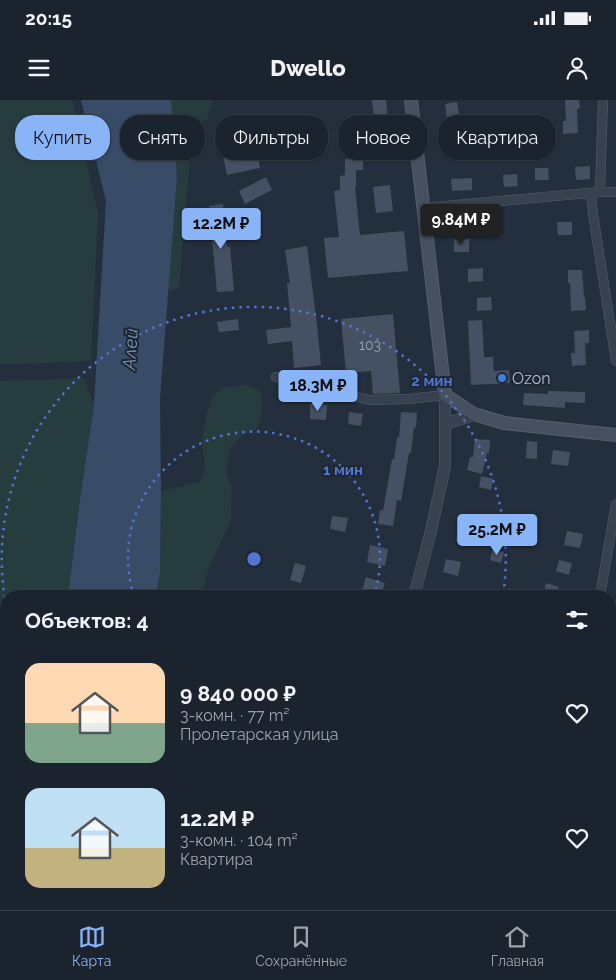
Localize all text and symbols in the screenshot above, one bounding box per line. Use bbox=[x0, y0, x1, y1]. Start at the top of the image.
text: 20:15 bbox=[25, 7, 72, 29]
icon: menu bbox=[25, 54, 53, 82]
icon: person bbox=[563, 54, 591, 82]
text: Dwello bbox=[270, 55, 346, 81]
chip: Купить bbox=[15, 115, 110, 160]
chip: Снять bbox=[120, 115, 205, 160]
chip: Фильтры bbox=[215, 115, 328, 160]
chip: Новое bbox=[338, 115, 428, 160]
chip: Квартира bbox=[438, 115, 556, 160]
pin: 9.84M ₽ bbox=[415, 204, 507, 246]
pin: 12.2M ₽ bbox=[175, 208, 267, 250]
text: 9.84M ₽ bbox=[432, 210, 490, 229]
text: 12.2M ₽ bbox=[193, 214, 249, 233]
water label: Алей bbox=[118, 328, 142, 371]
house number: 103 bbox=[359, 337, 381, 353]
place label: Ozon bbox=[512, 369, 551, 388]
pin: 18.3M ₽ bbox=[272, 370, 364, 412]
text: 2 мин bbox=[411, 372, 453, 390]
marker: Ozon bbox=[496, 372, 508, 384]
text: 18.3M ₽ bbox=[289, 376, 347, 395]
text: 1 мин bbox=[323, 461, 363, 479]
pin: 25.2M ₽ bbox=[451, 514, 543, 556]
text: 25.2M ₽ bbox=[468, 520, 526, 539]
centre of rings bbox=[245, 550, 263, 568]
icon: filters bbox=[563, 606, 591, 634]
text: Объектов: 4 bbox=[25, 608, 148, 633]
text: 9 840 000 ₽ bbox=[180, 681, 296, 706]
icon: home bbox=[65, 683, 125, 743]
icon: heart bbox=[563, 699, 591, 727]
text: 3-комн. · 77 m² bbox=[180, 706, 290, 725]
text: Пролетарская улица bbox=[180, 725, 338, 744]
text: 12.2M ₽ bbox=[180, 806, 254, 831]
icon: home bbox=[65, 808, 125, 868]
icon: heart bbox=[563, 824, 591, 852]
text: 3-комн. · 104 m² bbox=[180, 831, 298, 850]
text: Квартира bbox=[180, 850, 253, 869]
tab: Карта bbox=[72, 923, 111, 969]
tab: Сохранённые bbox=[255, 923, 347, 969]
tab: Главная bbox=[491, 923, 544, 969]

